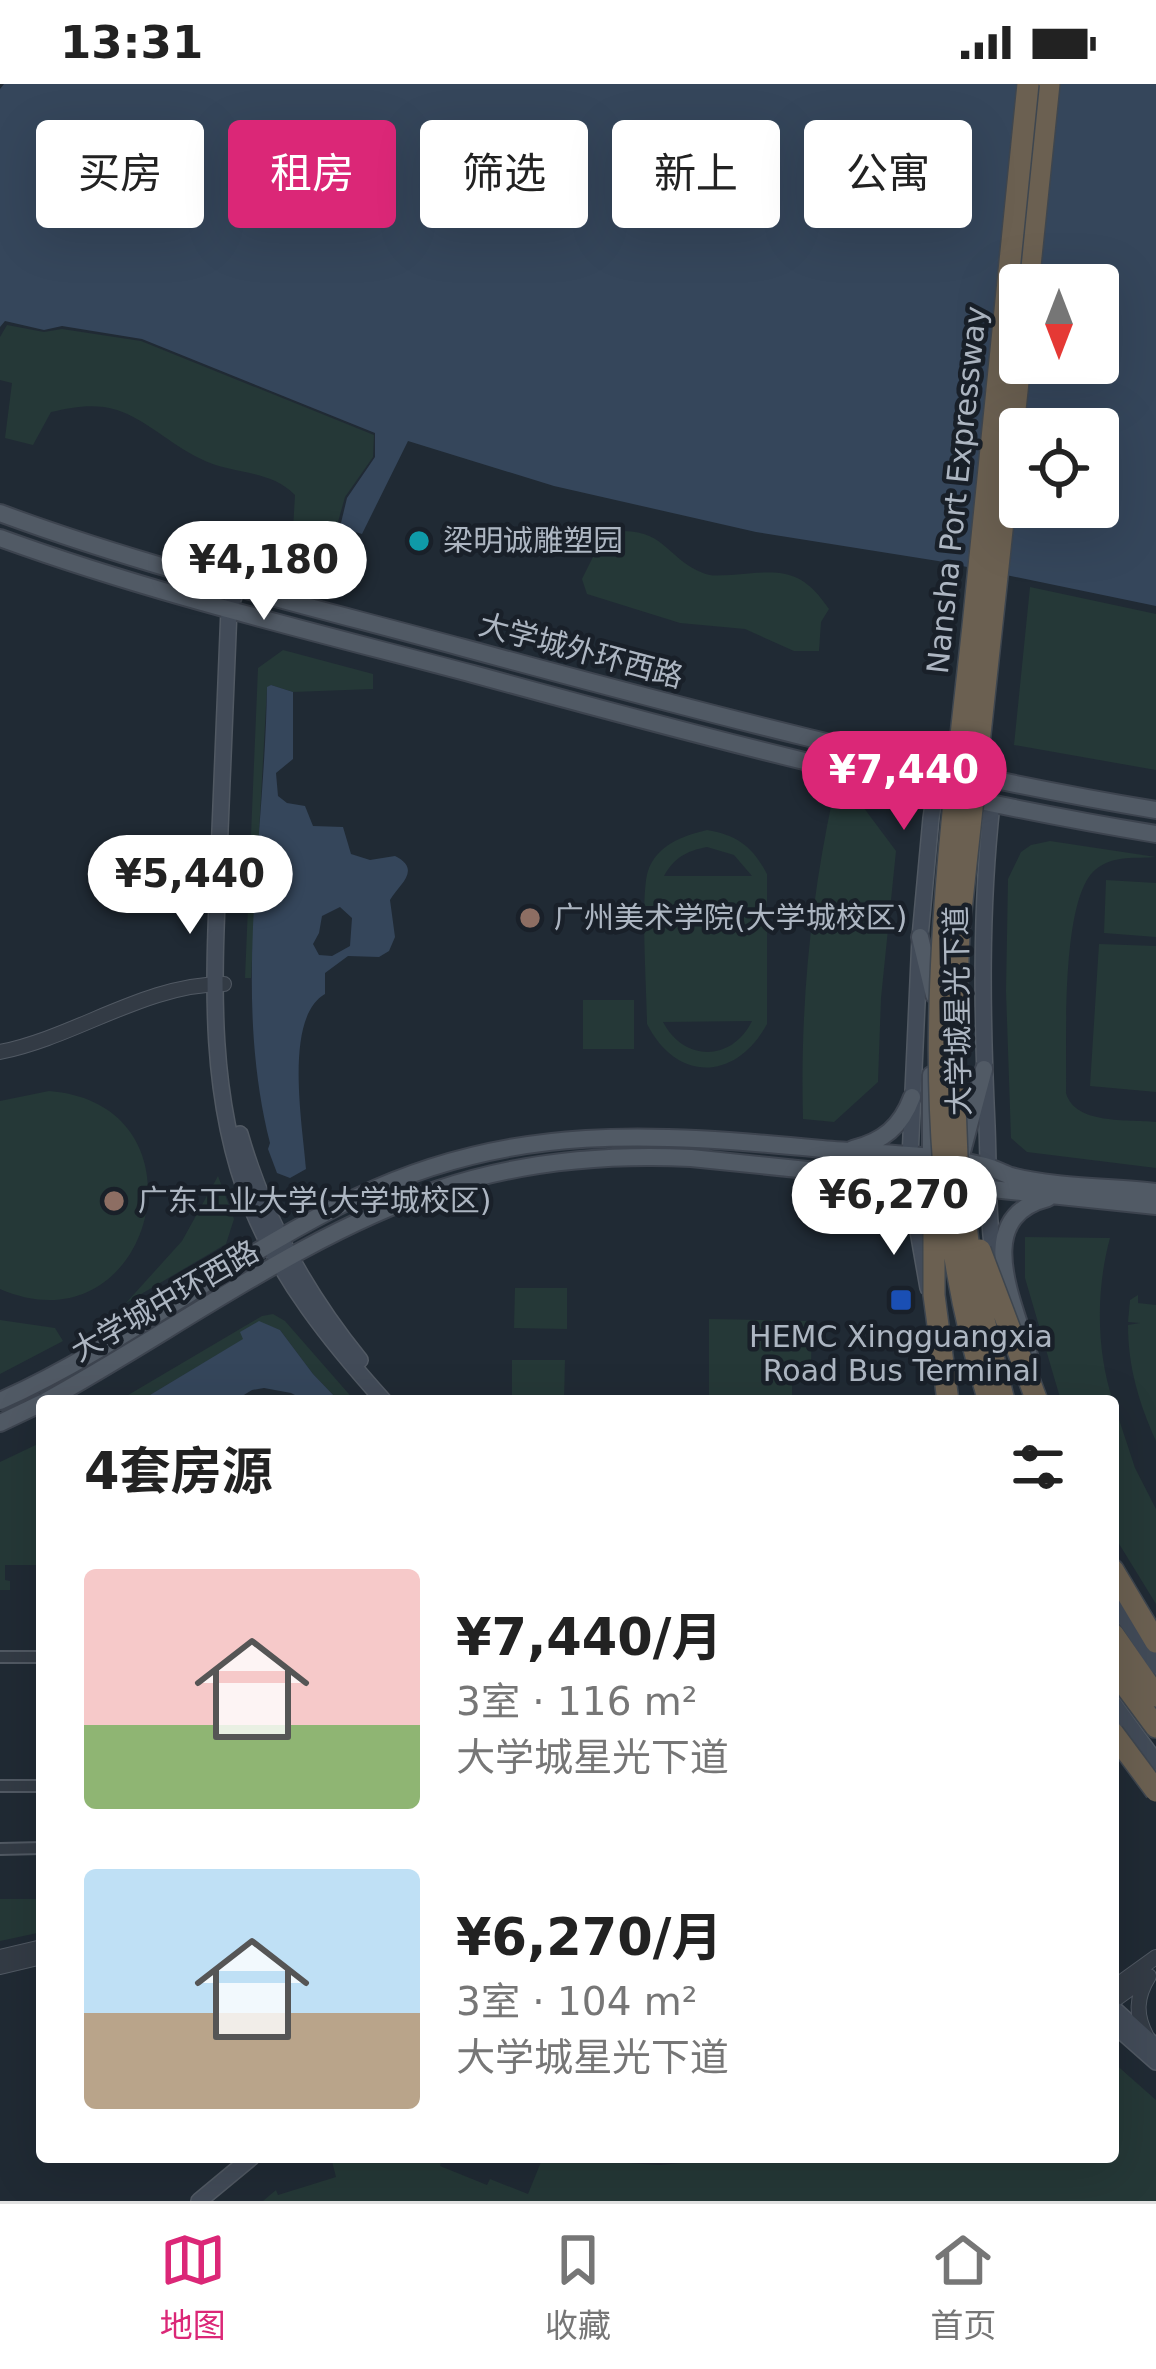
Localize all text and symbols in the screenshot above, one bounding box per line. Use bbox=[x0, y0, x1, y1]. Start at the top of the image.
text: 13:31 bbox=[60, 16, 203, 69]
chip: 买房 bbox=[36, 120, 204, 228]
chip: 租房 bbox=[228, 120, 396, 228]
chip: 筛选 bbox=[420, 120, 588, 228]
chip: 新上 bbox=[612, 120, 780, 228]
chip: 公寓 bbox=[804, 120, 972, 228]
north arrow bbox=[999, 264, 1119, 384]
map controls bbox=[999, 264, 1119, 528]
street label: Nansha Port Expressway bbox=[920, 305, 993, 675]
button: locate bbox=[999, 408, 1119, 528]
pin: ¥4,180 bbox=[166, 521, 362, 623]
place label: 梁明诚雕塑园 bbox=[443, 523, 623, 558]
marker: 梁明诚雕塑园 bbox=[406, 528, 432, 554]
text: ¥4,180 bbox=[189, 537, 339, 582]
street label: 大学城外环西路 bbox=[475, 606, 687, 695]
pin: ¥7,440 bbox=[806, 731, 1002, 833]
text: ¥7,440 bbox=[829, 747, 979, 792]
pin: ¥5,440 bbox=[92, 835, 288, 937]
text: ¥5,440 bbox=[115, 851, 265, 896]
place label: 广州美术学院(大学城校区) bbox=[554, 900, 907, 935]
marker: 广州美术学院(大学城校区) bbox=[517, 905, 543, 931]
street label: 大学城星光下道 bbox=[938, 906, 977, 1116]
pin: ¥6,270 bbox=[796, 1156, 992, 1258]
text: ¥6,270 bbox=[819, 1172, 969, 1217]
place label: 广东工业大学(大学城校区) bbox=[138, 1183, 491, 1218]
marker: 广东工业大学(大学城校区) bbox=[101, 1188, 127, 1214]
street label: 大学城中环西路 bbox=[65, 1233, 264, 1368]
marker: HEMC Xingguangxia Road Bus Terminal bbox=[888, 1287, 914, 1313]
place label: HEMC Xingguangxia Road Bus Terminal bbox=[749, 1319, 1053, 1388]
icon: filters bbox=[1005, 1434, 1071, 1500]
text: 4套房源 bbox=[84, 1442, 273, 1501]
text: ¥7,440/月 bbox=[456, 1608, 722, 1667]
icon: home bbox=[180, 1617, 324, 1761]
text: 3室 · 116 m² bbox=[456, 1679, 697, 1724]
text: 大学城星光下道 bbox=[456, 1735, 729, 1780]
text: ¥6,270/月 bbox=[456, 1908, 722, 1967]
icon: home bbox=[180, 1917, 324, 2061]
text: 3室 · 104 m² bbox=[456, 1979, 697, 2024]
text: 大学城星光下道 bbox=[456, 2035, 729, 2080]
tab: 地图 bbox=[160, 2227, 226, 2347]
tab: 收藏 bbox=[545, 2227, 611, 2347]
tab: 首页 bbox=[930, 2227, 996, 2347]

